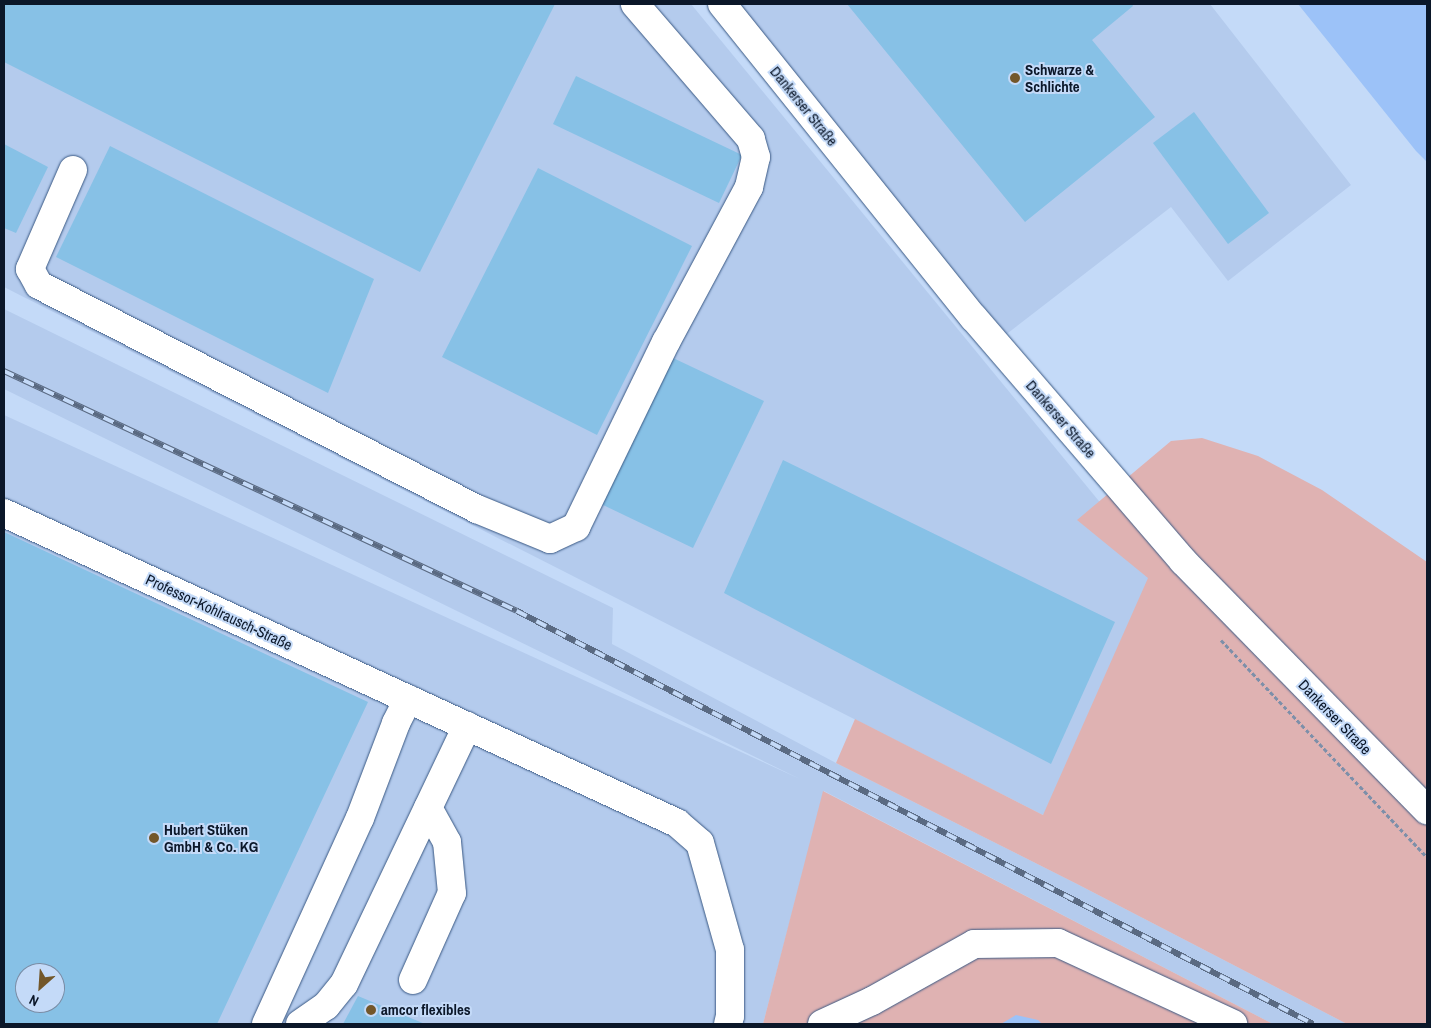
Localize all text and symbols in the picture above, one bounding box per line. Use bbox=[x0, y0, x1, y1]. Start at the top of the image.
place label: Schwarze & Schlichte bbox=[1025, 60, 1094, 95]
street label: Dankerser Straße bbox=[766, 63, 842, 149]
marker: Schwarze & Schlichte bbox=[1009, 72, 1021, 84]
street label: Dankerser Straße bbox=[1022, 376, 1100, 462]
street label: Professor-Kohlrausch-Straße bbox=[143, 570, 295, 654]
street label: Dankerser Straße bbox=[1295, 676, 1375, 758]
place label: Hubert Stüken GmbH & Co. KG bbox=[164, 820, 258, 855]
marker: Hubert Stüken GmbH & Co. KG bbox=[148, 832, 160, 844]
north arrow bbox=[15, 963, 65, 1013]
text: N bbox=[26, 991, 42, 1010]
place label: amcor flexibles bbox=[381, 1001, 471, 1019]
marker: amcor flexibles bbox=[365, 1004, 377, 1016]

